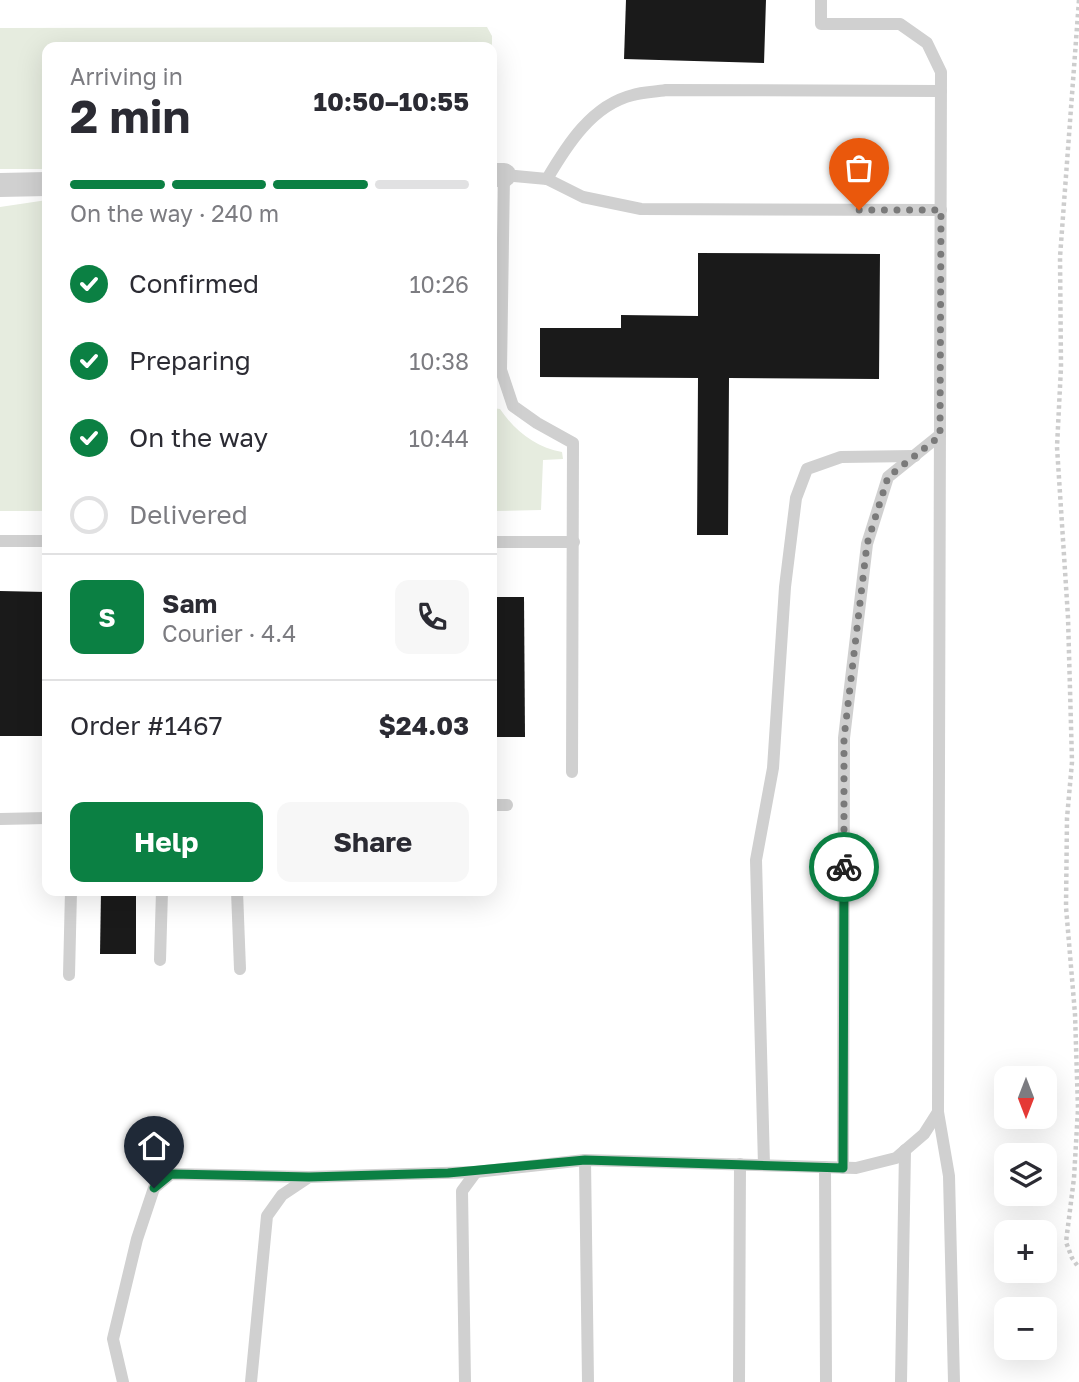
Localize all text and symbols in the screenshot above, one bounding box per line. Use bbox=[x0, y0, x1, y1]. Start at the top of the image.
text: Arriving in bbox=[70, 62, 183, 90]
text: 10:50–10:55 bbox=[314, 86, 469, 117]
text: 2 min bbox=[70, 88, 190, 143]
pin bbox=[829, 138, 889, 210]
icon: bag bbox=[840, 149, 878, 187]
text: On the way · 240 m bbox=[70, 199, 279, 227]
icon: check bbox=[70, 265, 108, 303]
text: Confirmed bbox=[129, 268, 259, 299]
text: 10:26 bbox=[409, 270, 469, 298]
icon: check bbox=[70, 342, 108, 380]
text: Preparing bbox=[129, 345, 251, 376]
text: 10:38 bbox=[409, 347, 469, 375]
icon: check bbox=[70, 419, 108, 457]
text: On the way bbox=[129, 422, 268, 453]
text: 10:44 bbox=[409, 424, 469, 452]
text: Delivered bbox=[129, 499, 248, 530]
button: phone bbox=[395, 580, 469, 654]
text: Sam bbox=[162, 588, 217, 619]
text: S bbox=[98, 602, 116, 633]
text: Courier · 4.4 bbox=[162, 619, 296, 647]
text: Order #1467 bbox=[70, 710, 223, 741]
text: $24.03 bbox=[378, 710, 469, 741]
button: Help bbox=[70, 802, 263, 882]
button: Share bbox=[277, 802, 469, 882]
courier bbox=[809, 832, 879, 902]
icon: bike bbox=[825, 848, 863, 886]
north arrow bbox=[994, 1066, 1057, 1129]
map controls bbox=[994, 1066, 1057, 1360]
pin bbox=[124, 1116, 184, 1188]
icon: home bbox=[135, 1127, 173, 1165]
button: layers bbox=[994, 1143, 1057, 1206]
button: + bbox=[994, 1220, 1057, 1283]
button: − bbox=[994, 1297, 1057, 1360]

